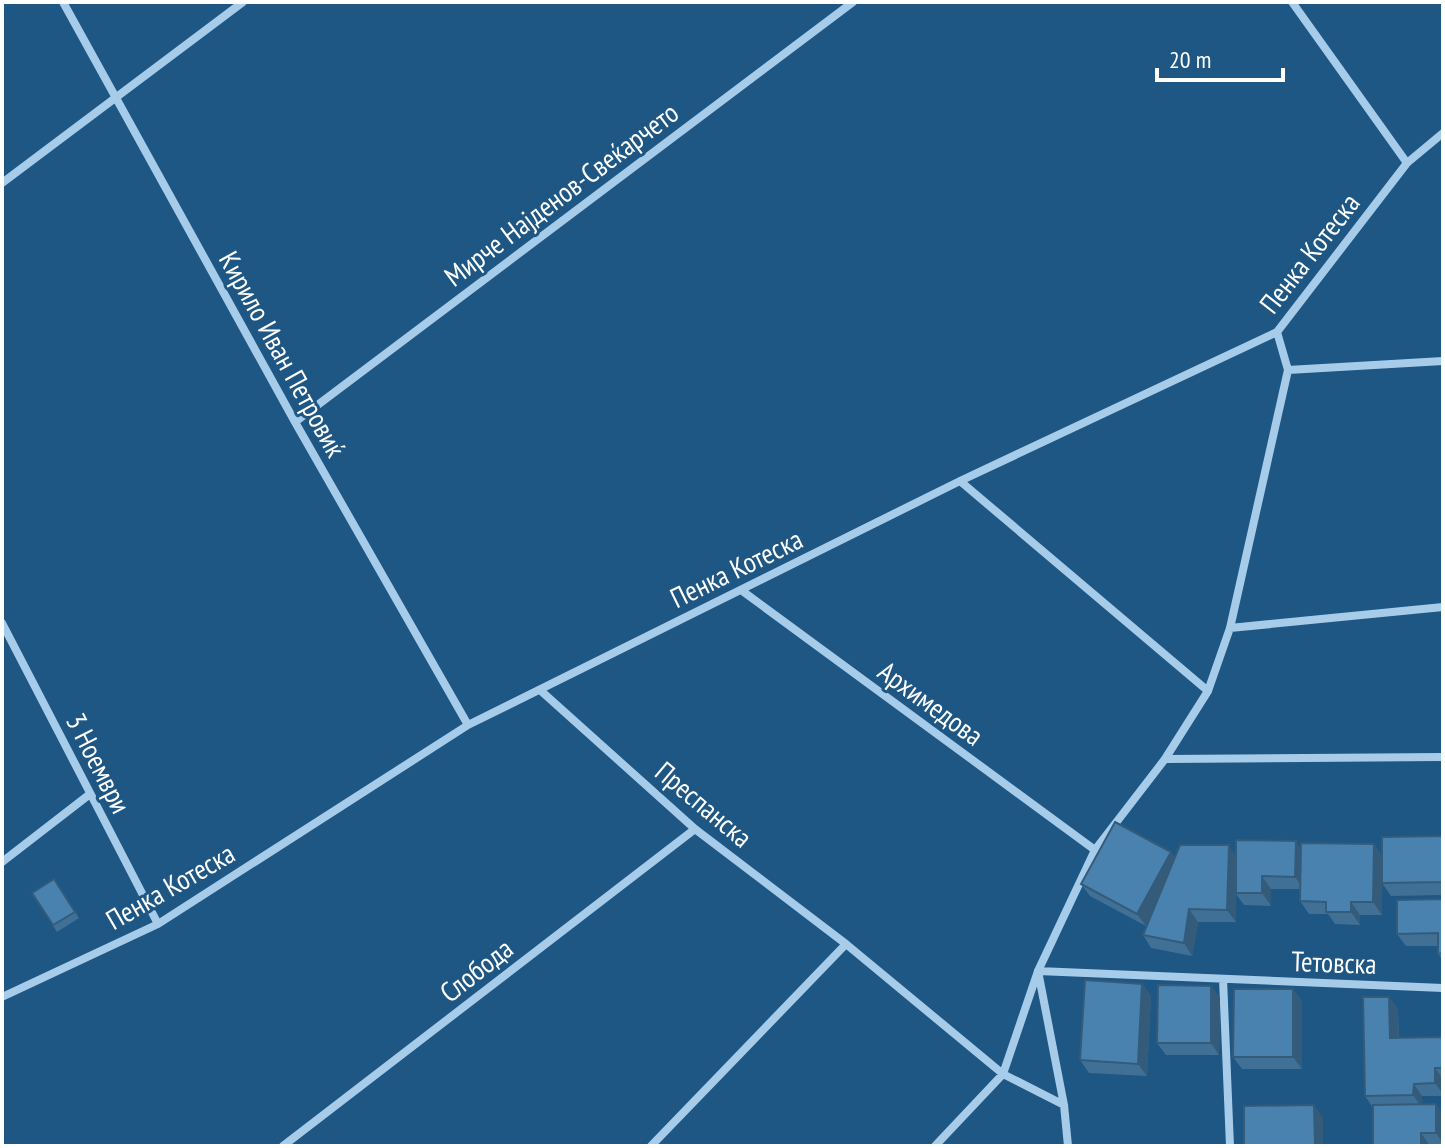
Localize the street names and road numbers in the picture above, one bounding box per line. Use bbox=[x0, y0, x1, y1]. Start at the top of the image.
street label: Мирче Најденов-Свеќарчето bbox=[436, 94, 686, 294]
street label: Пенка Котеска bbox=[1251, 185, 1367, 321]
street label: Кирило Иван Петровиќ bbox=[211, 245, 355, 464]
street label: Пенка Котеска bbox=[664, 520, 808, 616]
street label: Архимедова bbox=[871, 652, 991, 754]
street label: 3 Ноември bbox=[58, 707, 140, 819]
street label: Преспанска bbox=[648, 753, 760, 855]
street label: Пенка Котеска bbox=[99, 834, 241, 938]
street label: Слобода bbox=[432, 930, 520, 1010]
street label: Тетовска bbox=[1291, 942, 1377, 982]

